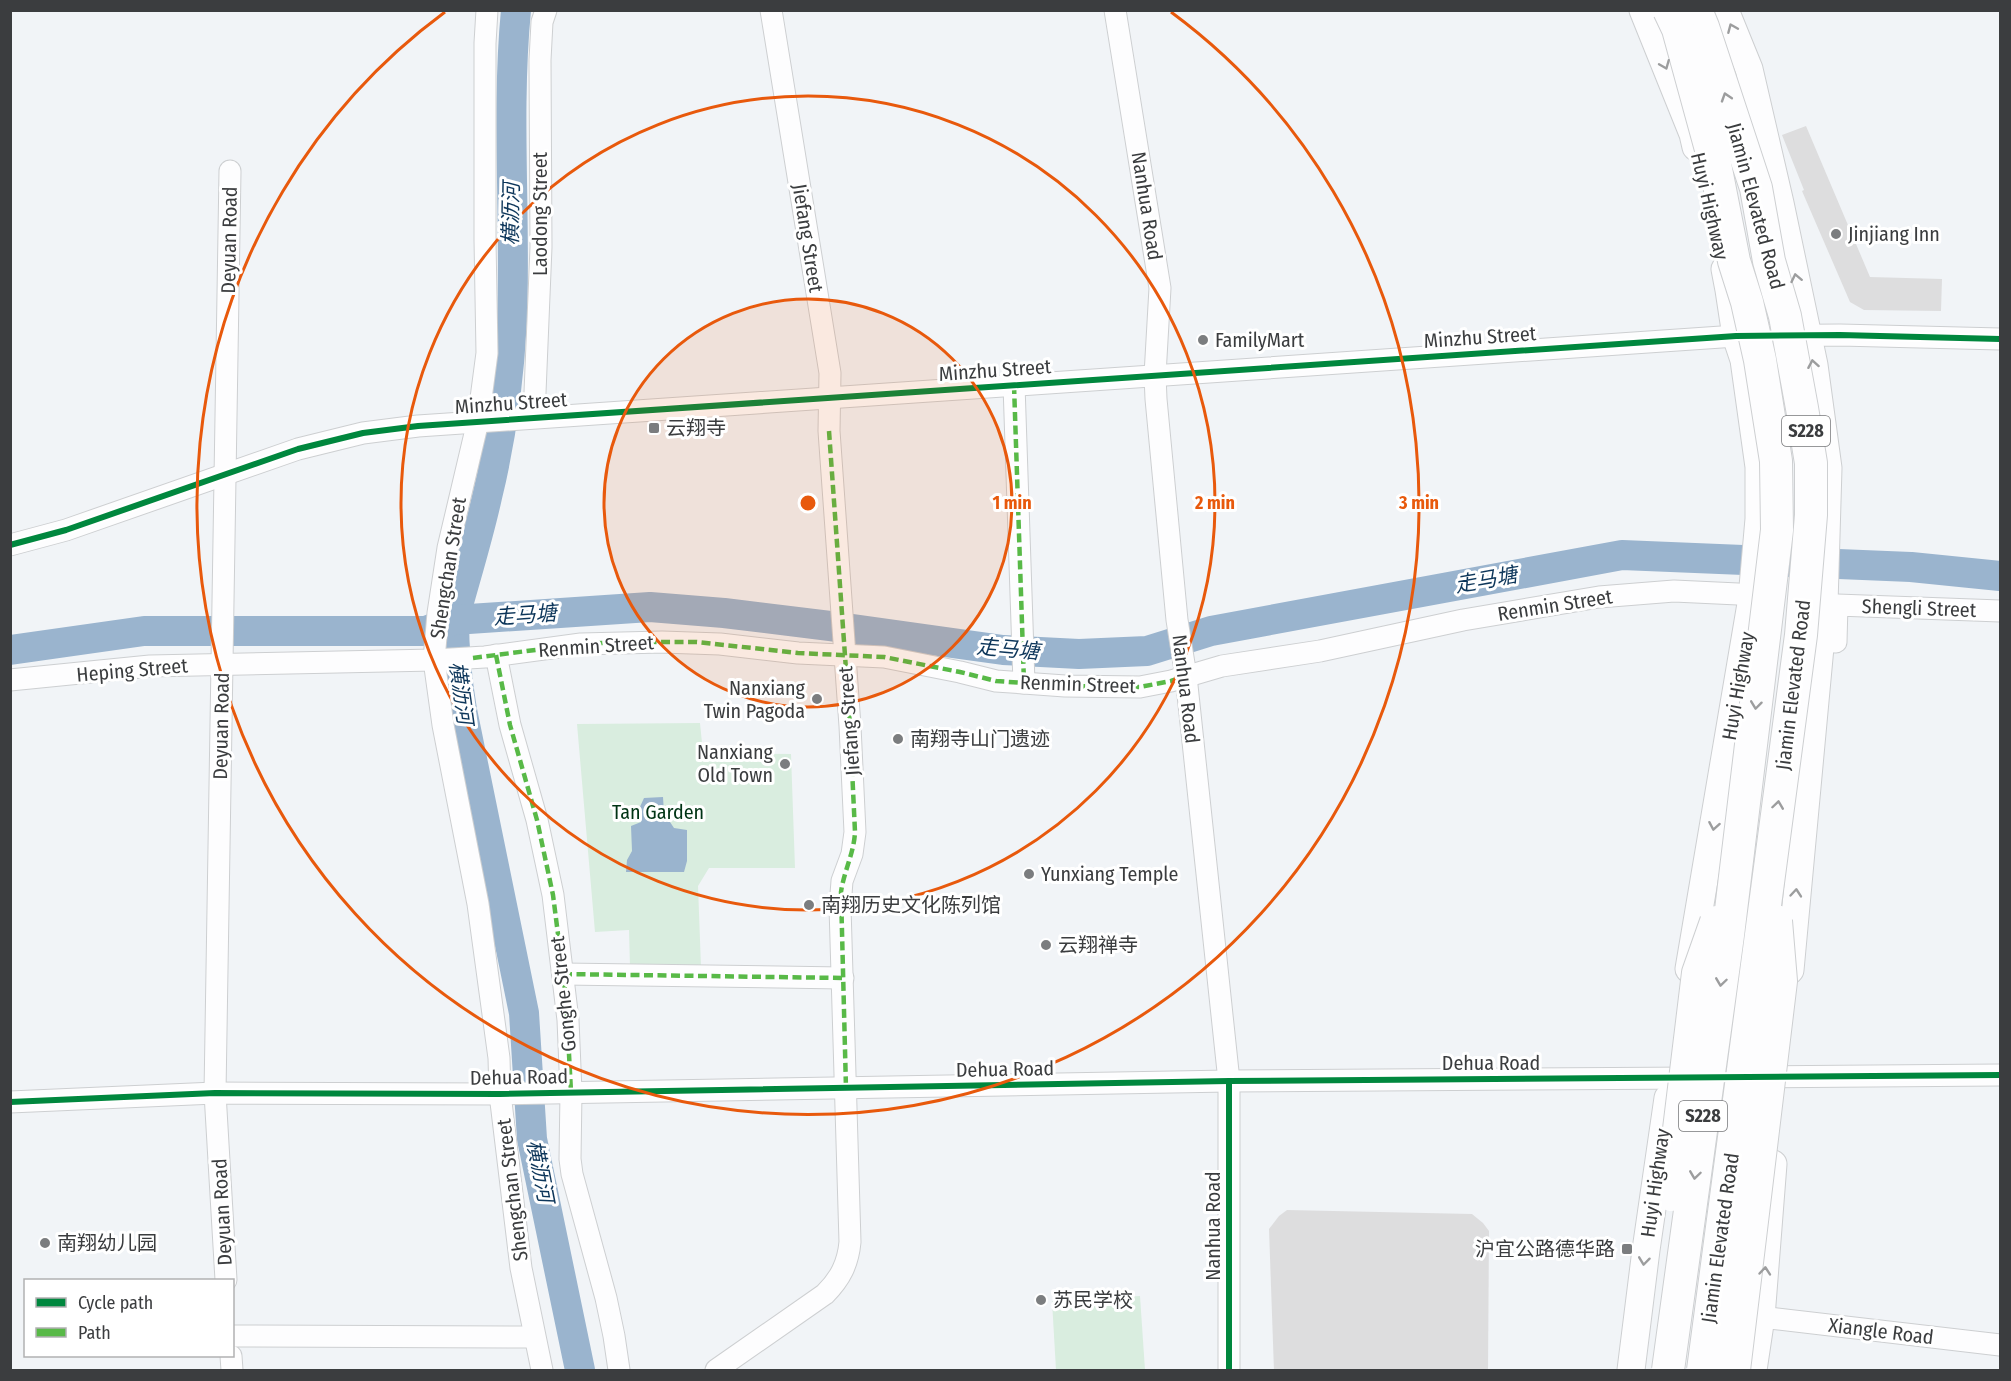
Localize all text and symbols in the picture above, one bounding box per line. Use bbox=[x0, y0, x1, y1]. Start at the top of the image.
one-way arrow bbox=[1727, 24, 1739, 35]
one-way arrow bbox=[1658, 59, 1670, 70]
one-way arrow bbox=[1721, 92, 1734, 103]
street label: Jiamin Elevated Road bbox=[1722, 120, 1790, 292]
street label: Nanhua Road bbox=[1127, 150, 1167, 262]
street label: Huyi Highway bbox=[1686, 150, 1734, 262]
street label: Laodong Street bbox=[528, 151, 552, 276]
water label: 横沥河 bbox=[497, 178, 525, 246]
street label: Jiefang Street bbox=[788, 182, 829, 295]
street label: Deyuan Road bbox=[216, 186, 242, 294]
place label: Jinjiang Inn bbox=[1848, 222, 1940, 246]
marker: Jinjiang Inn bbox=[1829, 227, 1843, 241]
one-way arrow bbox=[1790, 273, 1803, 283]
street label: Minzhu Street bbox=[1423, 321, 1537, 353]
place label: FamilyMart bbox=[1215, 328, 1305, 352]
marker: FamilyMart bbox=[1196, 333, 1210, 347]
street label: Minzhu Street bbox=[938, 354, 1052, 386]
one-way arrow bbox=[1807, 360, 1820, 370]
street label: Minzhu Street bbox=[454, 387, 568, 419]
place label: 云翔寺 bbox=[666, 416, 726, 440]
road number: S228 bbox=[1782, 416, 1830, 446]
marker: 云翔寺 bbox=[647, 421, 661, 435]
text: 1 min bbox=[992, 492, 1032, 514]
text: 2 min bbox=[1194, 492, 1235, 514]
text: 3 min bbox=[1398, 492, 1439, 514]
centre of rings bbox=[798, 493, 818, 513]
street label: Shengchan Street bbox=[425, 495, 471, 641]
water label: 走马塘 bbox=[1453, 561, 1522, 598]
street label: Renmin Street bbox=[1496, 584, 1615, 626]
street label: Shengli Street bbox=[1861, 594, 1977, 622]
street label: Jiamin Elevated Road bbox=[1771, 598, 1815, 772]
water label: 走马塘 bbox=[493, 600, 560, 630]
street label: Renmin Street bbox=[537, 630, 655, 662]
street label: Huyi Highway bbox=[1717, 630, 1759, 742]
water label: 走马塘 bbox=[975, 633, 1044, 665]
street label: Nanhua Road bbox=[1167, 633, 1205, 745]
street label: Heping Street bbox=[75, 653, 189, 687]
water label: 横沥河 bbox=[444, 660, 479, 730]
street label: Jiefang Street bbox=[833, 665, 865, 777]
street label: Renmin Street bbox=[1020, 670, 1137, 698]
street label: Deyuan Road bbox=[208, 672, 234, 780]
place label: Nanxiang Twin Pagoda bbox=[704, 676, 806, 723]
marker: Nanxiang Twin Pagoda bbox=[810, 692, 824, 706]
one-way arrow bbox=[1750, 701, 1763, 710]
place label: 南翔寺山门遗迹 bbox=[910, 727, 1050, 751]
marker: 南翔寺山门遗迹 bbox=[891, 732, 905, 746]
place label: Nanxiang Old Town bbox=[697, 740, 774, 787]
marker: Nanxiang Old Town bbox=[778, 757, 792, 771]
park label: Tan Garden bbox=[612, 800, 704, 824]
one-way arrow bbox=[1771, 800, 1784, 810]
one-way arrow bbox=[1708, 822, 1720, 831]
place label: Yunxiang Temple bbox=[1041, 862, 1178, 886]
marker: Yunxiang Temple bbox=[1022, 867, 1036, 881]
one-way arrow bbox=[1789, 889, 1802, 898]
place label: 南翔历史文化陈列馆 bbox=[821, 893, 1001, 917]
marker: 南翔历史文化陈列馆 bbox=[802, 898, 816, 912]
place label: 云翔禅寺 bbox=[1058, 933, 1138, 957]
street label: Gonghe Street bbox=[545, 935, 581, 1053]
marker: 云翔禅寺 bbox=[1039, 938, 1053, 952]
one-way arrow bbox=[1716, 978, 1728, 987]
street label: Dehua Road bbox=[1442, 1051, 1540, 1075]
street label: Dehua Road bbox=[956, 1056, 1054, 1082]
street label: Dehua Road bbox=[470, 1064, 568, 1090]
road number: S228 bbox=[1679, 1101, 1727, 1131]
street label: Shengchan Street bbox=[491, 1117, 533, 1263]
street label: Huyi Highway bbox=[1635, 1127, 1675, 1239]
water label: 横沥河 bbox=[521, 1138, 560, 1208]
street label: Jiamin Elevated Road bbox=[1696, 1151, 1744, 1325]
street label: Deyuan Road bbox=[207, 1158, 237, 1266]
street label: Nanhua Road bbox=[1201, 1171, 1225, 1281]
one-way arrow bbox=[1689, 1171, 1702, 1180]
place label: 南翔幼儿园 bbox=[57, 1231, 157, 1255]
marker: 南翔幼儿园 bbox=[38, 1236, 52, 1250]
place label: 沪宜公路德华路 bbox=[1475, 1237, 1615, 1261]
marker: 沪宜公路德华路 bbox=[1620, 1242, 1634, 1256]
one-way arrow bbox=[1639, 1256, 1651, 1265]
one-way arrow bbox=[1758, 1266, 1771, 1275]
legend bbox=[24, 1279, 234, 1357]
place label: 苏民学校 bbox=[1053, 1288, 1133, 1312]
text: Cycle path bbox=[78, 1292, 153, 1314]
marker: 苏民学校 bbox=[1034, 1293, 1048, 1307]
street label: Xiangle Road bbox=[1827, 1313, 1935, 1349]
text: Path bbox=[78, 1322, 111, 1344]

